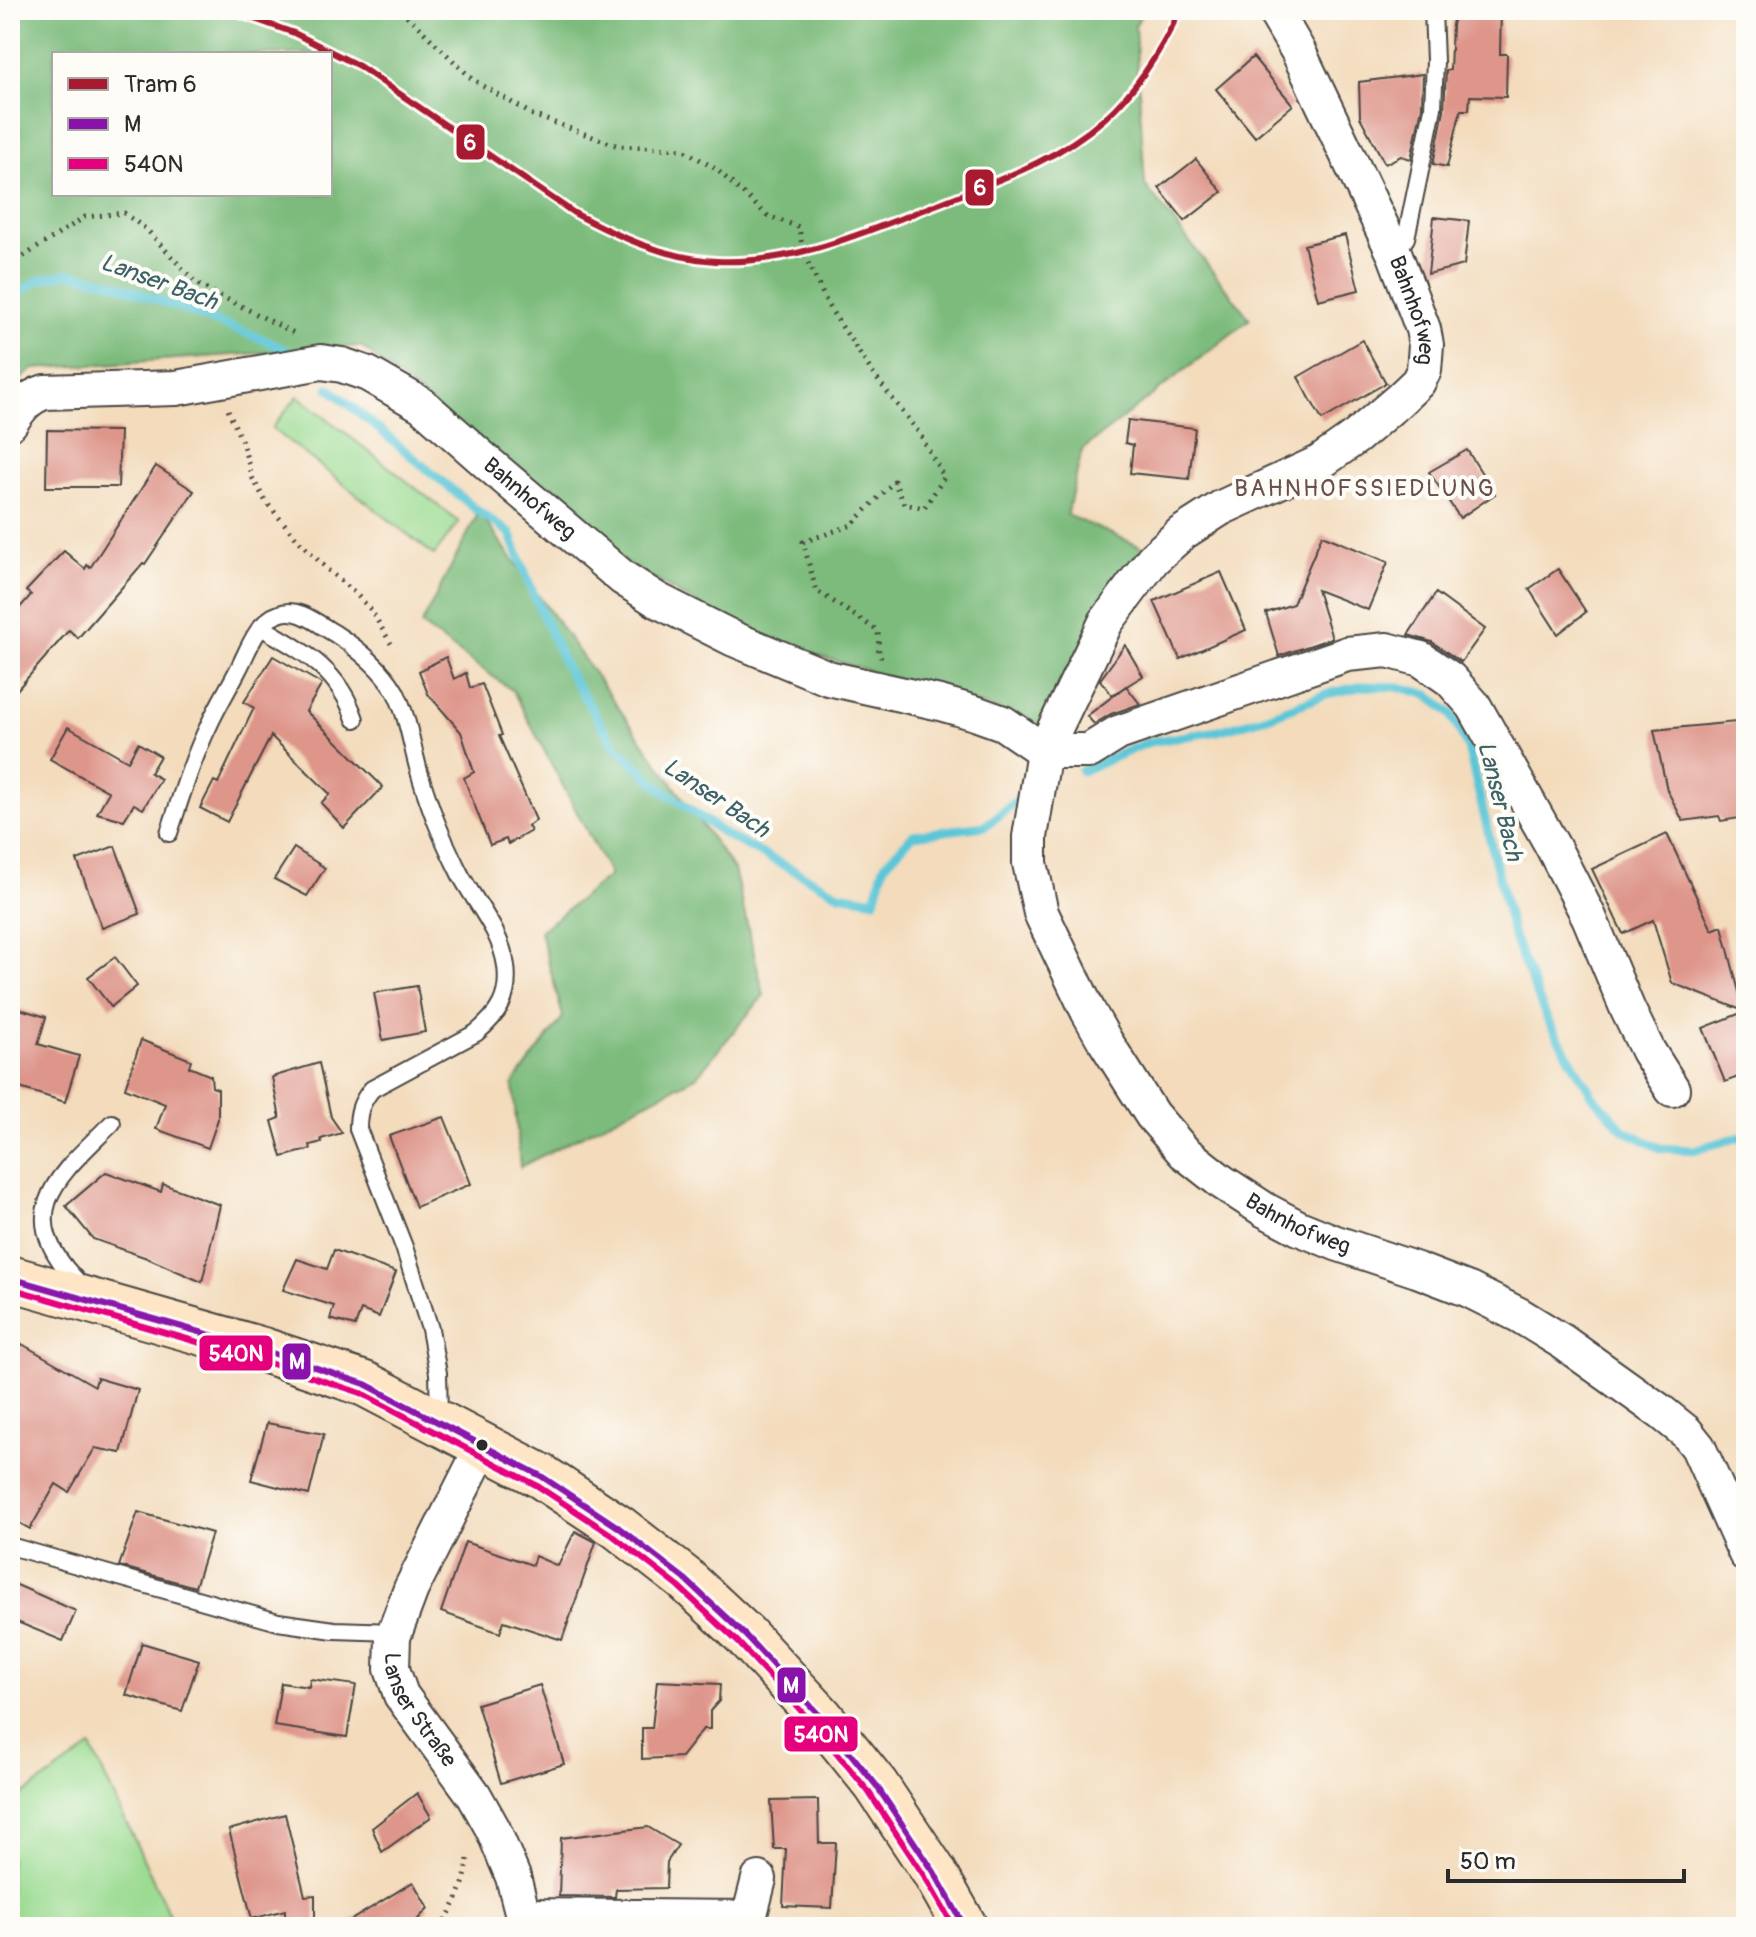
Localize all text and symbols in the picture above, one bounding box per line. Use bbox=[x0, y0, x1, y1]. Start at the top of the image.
legend bbox=[52, 52, 332, 196]
text: Tram 6 bbox=[124, 70, 197, 99]
text: M bbox=[124, 110, 141, 139]
line badge: 6 bbox=[455, 123, 486, 161]
text: 6 bbox=[464, 129, 477, 157]
text: 540N bbox=[124, 150, 184, 179]
line badge: 6 bbox=[964, 168, 995, 207]
text: 6 bbox=[974, 174, 987, 202]
water label: Lanser Bach bbox=[97, 248, 223, 317]
street label: Bahnhofweg bbox=[1383, 252, 1440, 366]
street label: Bahnhofweg bbox=[477, 451, 582, 546]
district label: BAHNHOFSSIEDLUNG bbox=[1234, 474, 1496, 503]
water label: Lanser Bach bbox=[1471, 738, 1529, 865]
water label: Lanser Bach bbox=[657, 752, 776, 845]
street label: Bahnhofweg bbox=[1240, 1187, 1354, 1261]
line badge: 540N bbox=[198, 1334, 274, 1372]
text: 540N bbox=[209, 1340, 263, 1368]
line badge: M bbox=[281, 1342, 312, 1381]
text: M bbox=[289, 1348, 305, 1376]
unlabelled marker bbox=[474, 1437, 490, 1453]
street label: Lanser Straße bbox=[377, 1652, 463, 1773]
line badge: M bbox=[776, 1666, 807, 1704]
text: M bbox=[783, 1672, 799, 1700]
line badge: 540N bbox=[783, 1715, 859, 1753]
text: 540N bbox=[794, 1721, 848, 1749]
scale bar bbox=[1448, 1833, 1684, 1883]
text: 50 m bbox=[1460, 1847, 1516, 1876]

